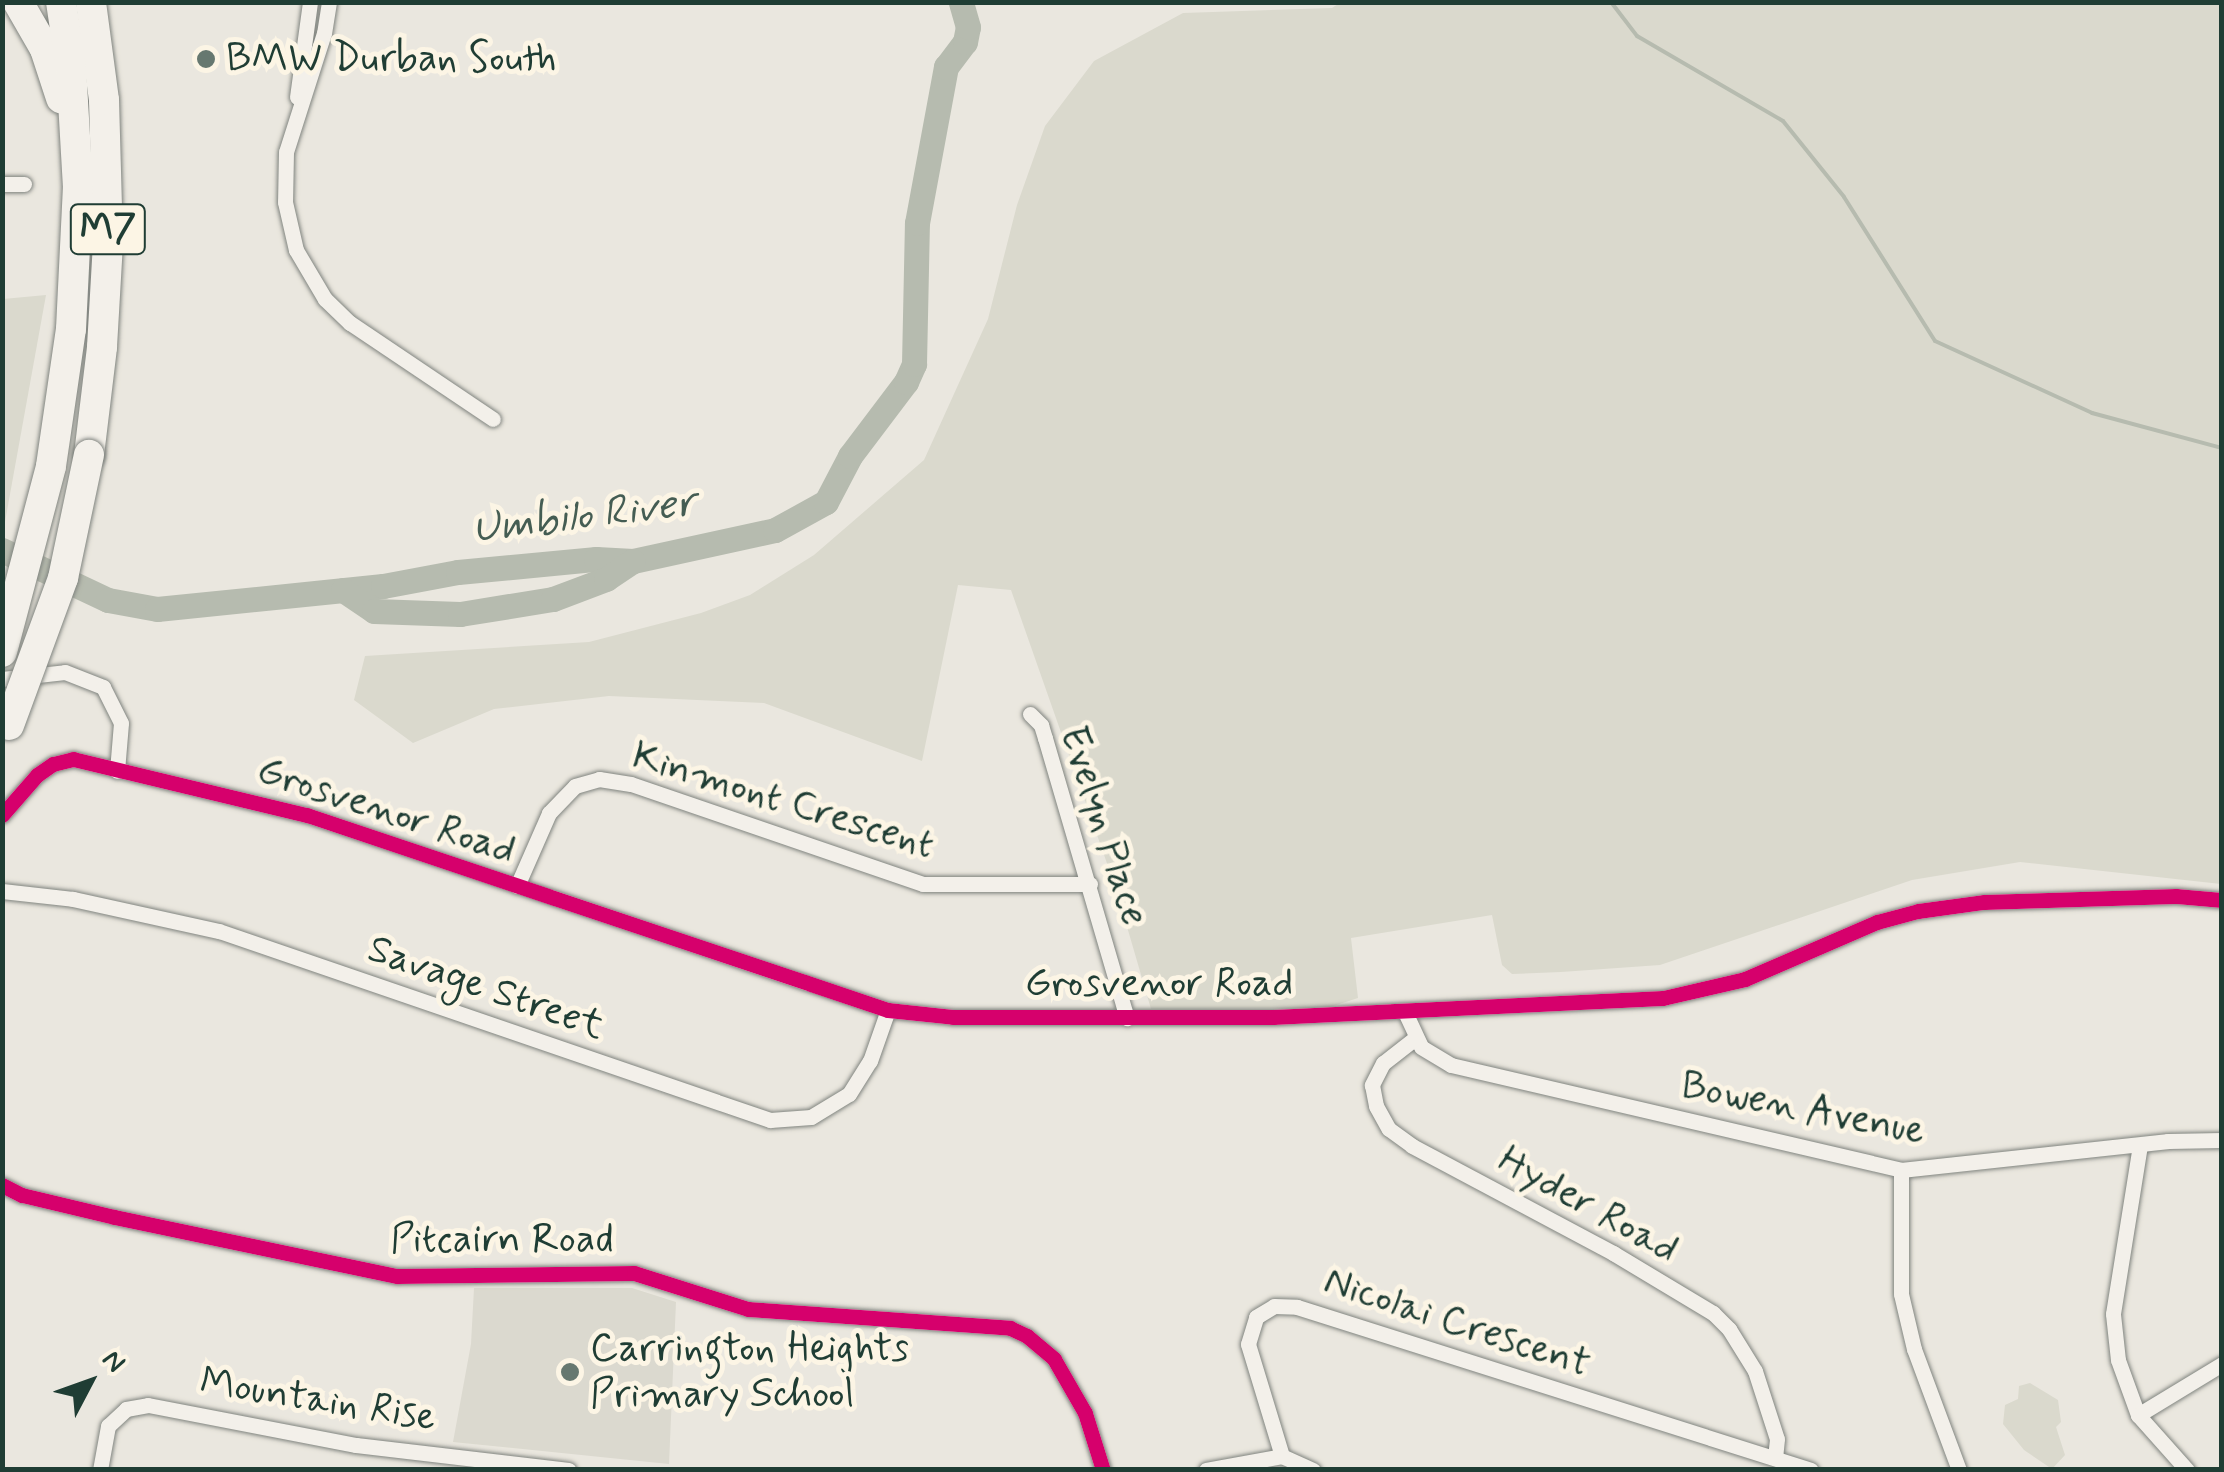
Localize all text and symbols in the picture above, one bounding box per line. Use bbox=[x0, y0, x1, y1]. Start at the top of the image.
place label: BMW Durban South bbox=[226, 35, 555, 83]
marker: BMW Durban South bbox=[195, 48, 217, 70]
road number: M7 bbox=[68, 196, 148, 262]
water label: Umbilo River bbox=[470, 478, 698, 556]
street label: Evelyn Place bbox=[1048, 720, 1158, 932]
street label: Kinmont Crescent bbox=[624, 731, 942, 871]
street label: Grosvenor Road bbox=[251, 747, 521, 875]
street label: Savage Street bbox=[362, 925, 610, 1051]
street label: Grosvenor Road bbox=[1024, 960, 1294, 1008]
street label: Bowen Avenue bbox=[1674, 1061, 1932, 1157]
street label: Hyder Road bbox=[1491, 1137, 1685, 1273]
street label: Pitcairn Road bbox=[391, 1216, 613, 1264]
street label: Nicolai Crescent bbox=[1319, 1258, 1595, 1388]
place label: Carrington Heights Primary School bbox=[590, 1325, 912, 1419]
north arrow bbox=[40, 1332, 140, 1432]
text: N bbox=[93, 1343, 133, 1381]
street label: Mountain Rise bbox=[196, 1358, 440, 1442]
marker: Carrington Heights Primary School bbox=[559, 1361, 581, 1383]

